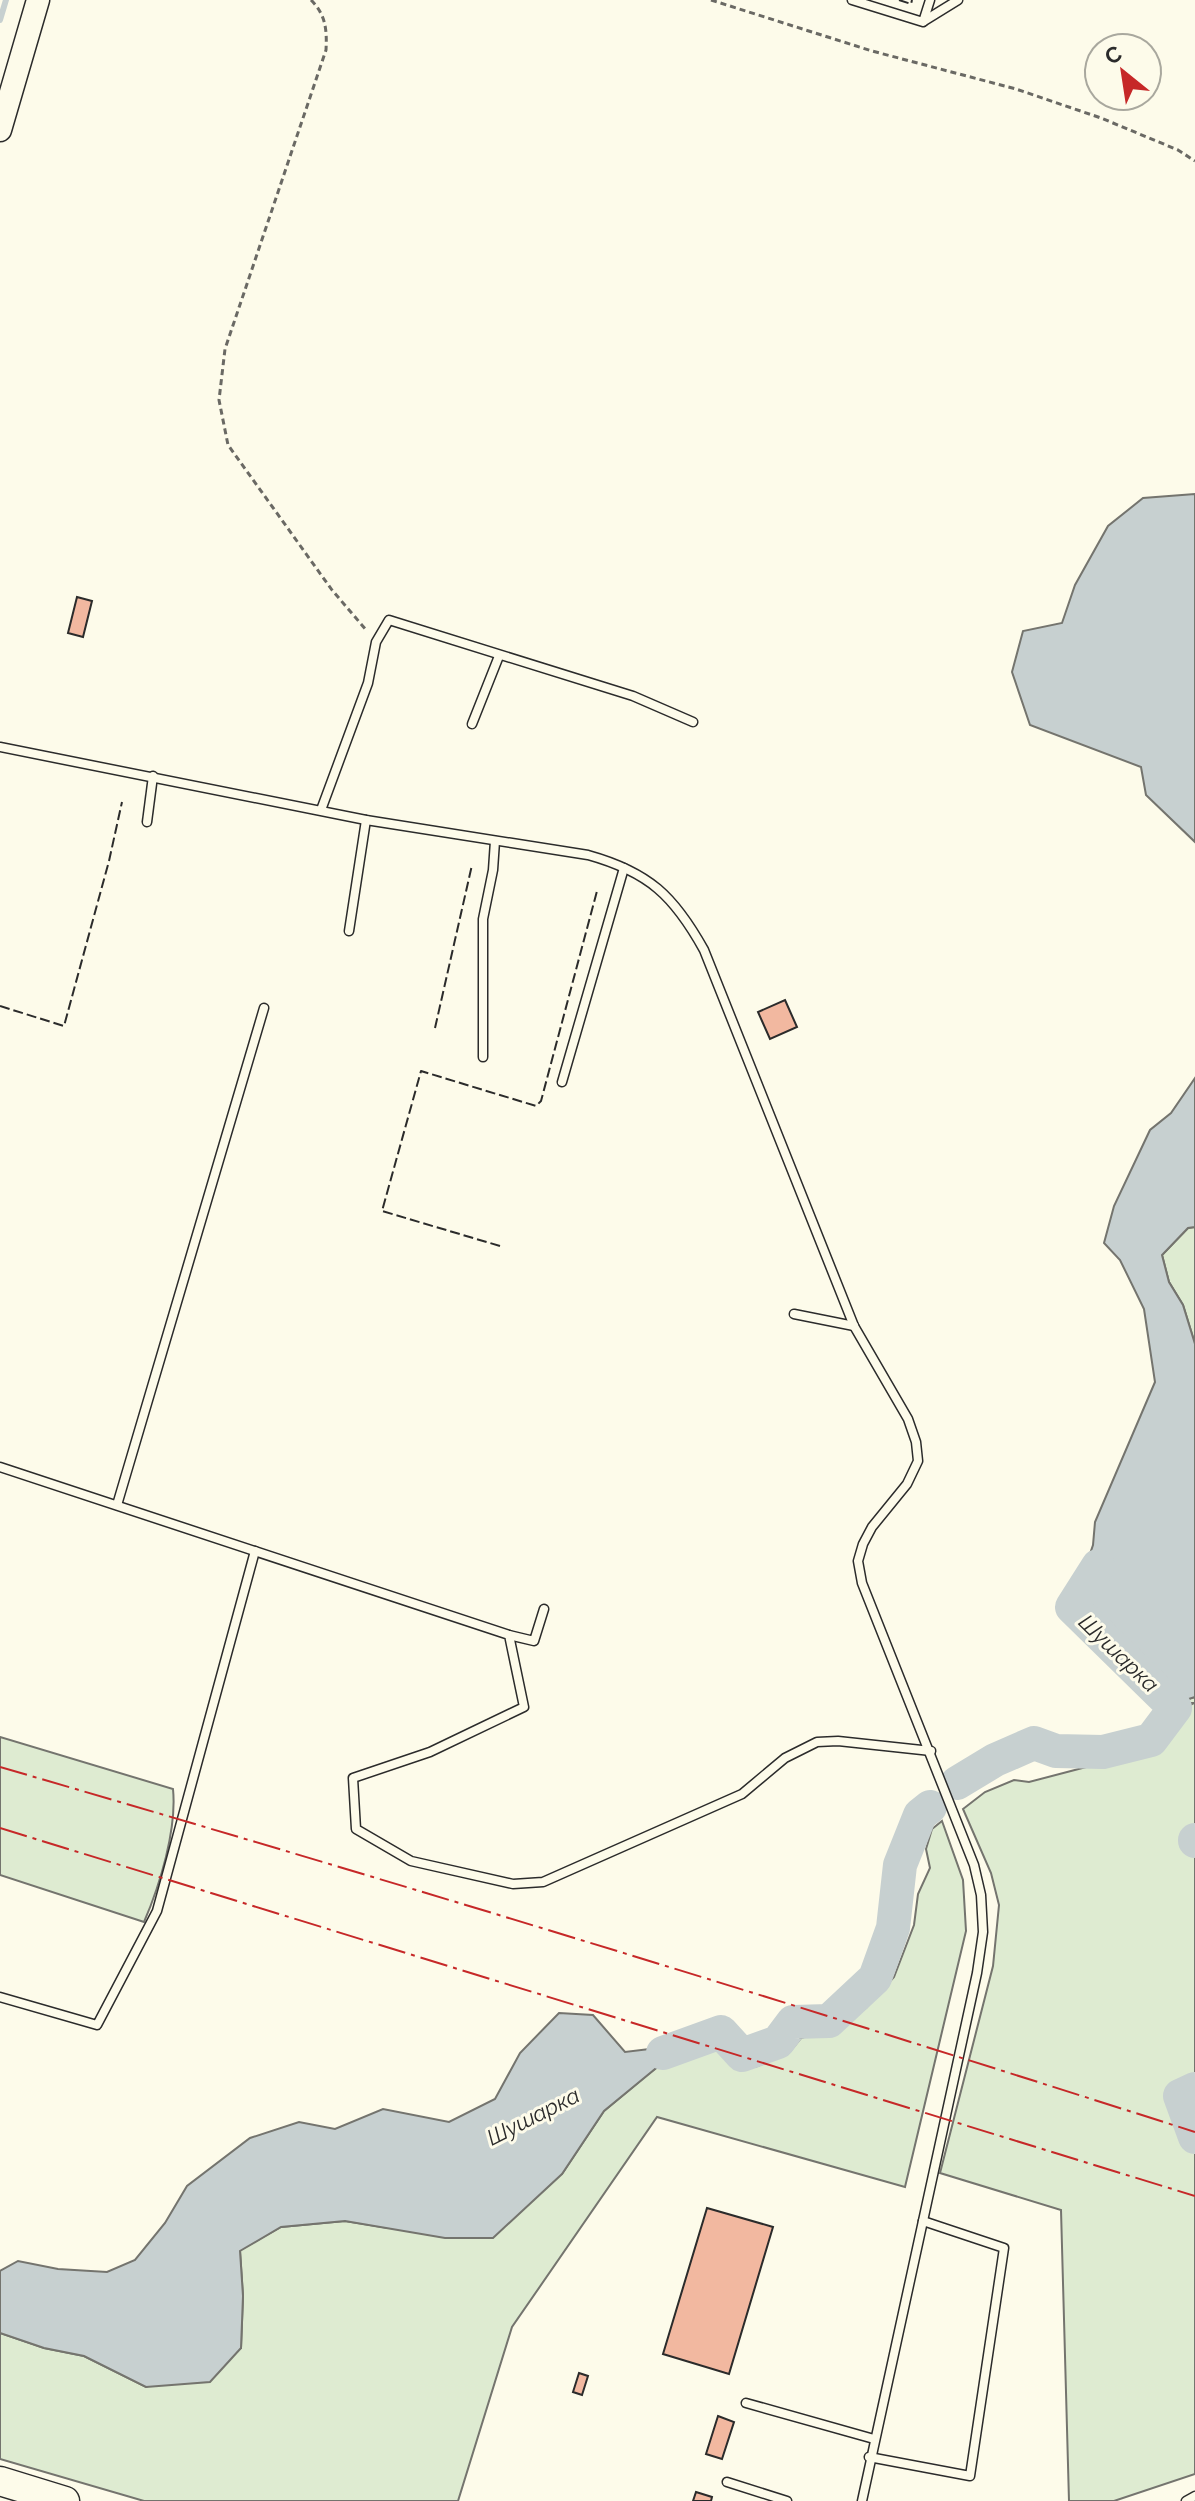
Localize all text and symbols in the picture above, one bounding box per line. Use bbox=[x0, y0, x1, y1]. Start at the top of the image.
north arrow bbox=[1083, 32, 1163, 112]
text: С bbox=[1100, 40, 1126, 70]
water label: Шушарка bbox=[1074, 1609, 1164, 1697]
water label: Шушарка bbox=[482, 2082, 584, 2150]

